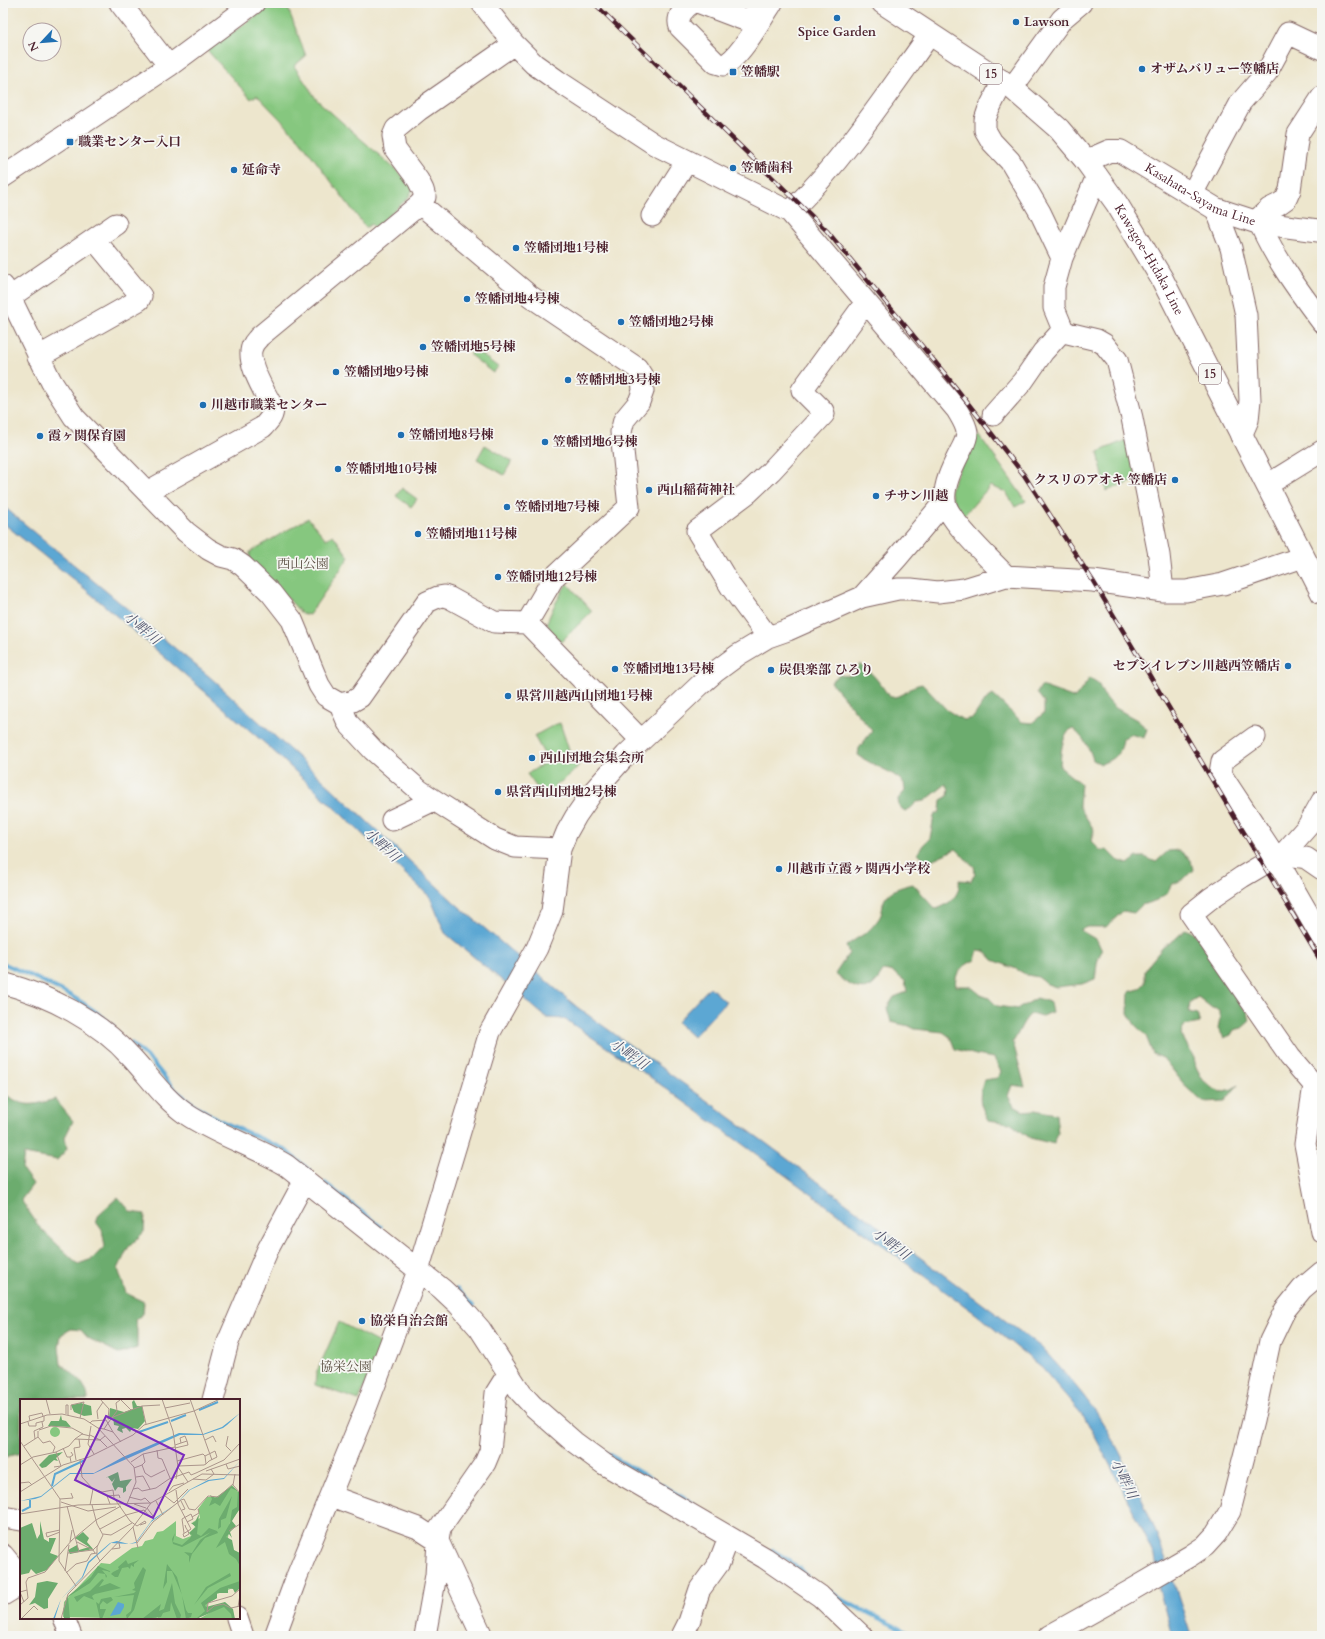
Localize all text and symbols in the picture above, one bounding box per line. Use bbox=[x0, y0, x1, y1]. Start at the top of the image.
marker: Spice Garden bbox=[832, 13, 842, 23]
place label: Lawson bbox=[1024, 13, 1070, 31]
marker: Lawson bbox=[1011, 17, 1021, 27]
north arrow bbox=[22, 22, 62, 62]
place label: Spice Garden bbox=[798, 23, 877, 41]
text: N bbox=[24, 38, 42, 54]
place label: オザムバリュー笠幡店 bbox=[1150, 60, 1279, 78]
place label: 笠幡駅 bbox=[741, 63, 780, 81]
road number: 15 bbox=[980, 64, 1002, 84]
marker: オザムバリュー笠幡店 bbox=[1137, 64, 1147, 74]
marker: 笠幡駅 bbox=[728, 67, 738, 77]
place label: 職業センター入口 bbox=[78, 133, 181, 151]
marker: 職業センター入口 bbox=[65, 137, 75, 147]
place label: 笠幡歯科 bbox=[741, 159, 793, 177]
street label: Kasahata-Sayama Line bbox=[1141, 159, 1258, 230]
place label: 延命寺 bbox=[242, 161, 281, 179]
marker: 笠幡歯科 bbox=[728, 163, 738, 173]
marker: 延命寺 bbox=[229, 165, 239, 175]
street label: Kawagoe-Hidaka Line bbox=[1110, 201, 1188, 318]
place label: 笠幡団地1号棟 bbox=[524, 239, 609, 257]
marker: 笠幡団地1号棟 bbox=[511, 243, 521, 253]
place label: 笠幡団地4号棟 bbox=[475, 290, 560, 308]
marker: 笠幡団地4号棟 bbox=[462, 294, 472, 304]
place label: 笠幡団地2号棟 bbox=[629, 313, 714, 331]
marker: 笠幡団地2号棟 bbox=[616, 317, 626, 327]
place label: 笠幡団地5号棟 bbox=[431, 338, 516, 356]
marker: 笠幡団地5号棟 bbox=[418, 342, 428, 352]
place label: 笠幡団地9号棟 bbox=[344, 363, 429, 381]
road number: 15 bbox=[1199, 364, 1221, 384]
marker: 笠幡団地9号棟 bbox=[331, 367, 341, 377]
place label: 笠幡団地3号棟 bbox=[576, 371, 661, 389]
marker: 笠幡団地3号棟 bbox=[563, 375, 573, 385]
place label: 川越市職業センター bbox=[211, 396, 327, 414]
marker: 川越市職業センター bbox=[198, 400, 208, 410]
place label: 笠幡団地8号棟 bbox=[409, 426, 494, 444]
place label: 霞ヶ関保育園 bbox=[48, 427, 126, 445]
marker: 笠幡団地8号棟 bbox=[396, 430, 406, 440]
marker: 霞ヶ関保育園 bbox=[35, 431, 45, 441]
place label: 笠幡団地6号棟 bbox=[553, 433, 638, 451]
marker: 笠幡団地6号棟 bbox=[540, 437, 550, 447]
place label: 笠幡団地10号棟 bbox=[346, 460, 437, 478]
marker: 笠幡団地10号棟 bbox=[333, 464, 343, 474]
place label: クスリのアオキ 笠幡店 bbox=[1034, 471, 1167, 489]
marker: クスリのアオキ 笠幡店 bbox=[1170, 475, 1180, 485]
place label: 西山稲荷神社 bbox=[657, 481, 735, 499]
marker: 西山稲荷神社 bbox=[644, 485, 654, 495]
place label: チサン川越 bbox=[884, 487, 948, 505]
marker: チサン川越 bbox=[871, 491, 881, 501]
place label: 笠幡団地7号棟 bbox=[515, 498, 600, 516]
marker: 笠幡団地7号棟 bbox=[502, 502, 512, 512]
place label: 笠幡団地11号棟 bbox=[426, 525, 517, 543]
marker: 笠幡団地11号棟 bbox=[413, 529, 423, 539]
park label: 西山公園 bbox=[277, 555, 329, 573]
place label: 笠幡団地12号棟 bbox=[506, 568, 597, 586]
marker: 笠幡団地12号棟 bbox=[493, 572, 503, 582]
water label: 小畔川 bbox=[120, 607, 166, 650]
place label: セブンイレブン川越西笠幡店 bbox=[1113, 657, 1280, 675]
place label: 笠幡団地13号棟 bbox=[623, 660, 714, 678]
place label: 炭倶楽部 ひろり bbox=[779, 661, 874, 679]
marker: セブンイレブン川越西笠幡店 bbox=[1283, 661, 1293, 671]
marker: 笠幡団地13号棟 bbox=[610, 664, 620, 674]
marker: 炭倶楽部 ひろり bbox=[766, 665, 776, 675]
place label: 県営川越西山団地1号棟 bbox=[516, 687, 653, 705]
marker: 県営川越西山団地1号棟 bbox=[503, 691, 513, 701]
place label: 西山団地会集会所 bbox=[540, 749, 644, 767]
marker: 西山団地会集会所 bbox=[527, 753, 537, 763]
place label: 県営西山団地2号棟 bbox=[506, 783, 617, 801]
marker: 県営西山団地2号棟 bbox=[493, 787, 503, 797]
water label: 小畔川 bbox=[360, 824, 405, 868]
place label: 川越市立霞ヶ関西小学校 bbox=[787, 860, 931, 878]
marker: 川越市立霞ヶ関西小学校 bbox=[774, 864, 784, 874]
water label: 小畔川 bbox=[606, 1034, 653, 1075]
water label: 小畔川 bbox=[869, 1224, 915, 1265]
place label: 協栄自治会館 bbox=[370, 1312, 448, 1330]
marker: 協栄自治会館 bbox=[357, 1316, 367, 1326]
park label: 協栄公園 bbox=[320, 1358, 372, 1376]
inset map bbox=[20, 1399, 240, 1619]
water label: 小畔川 bbox=[1106, 1456, 1143, 1504]

